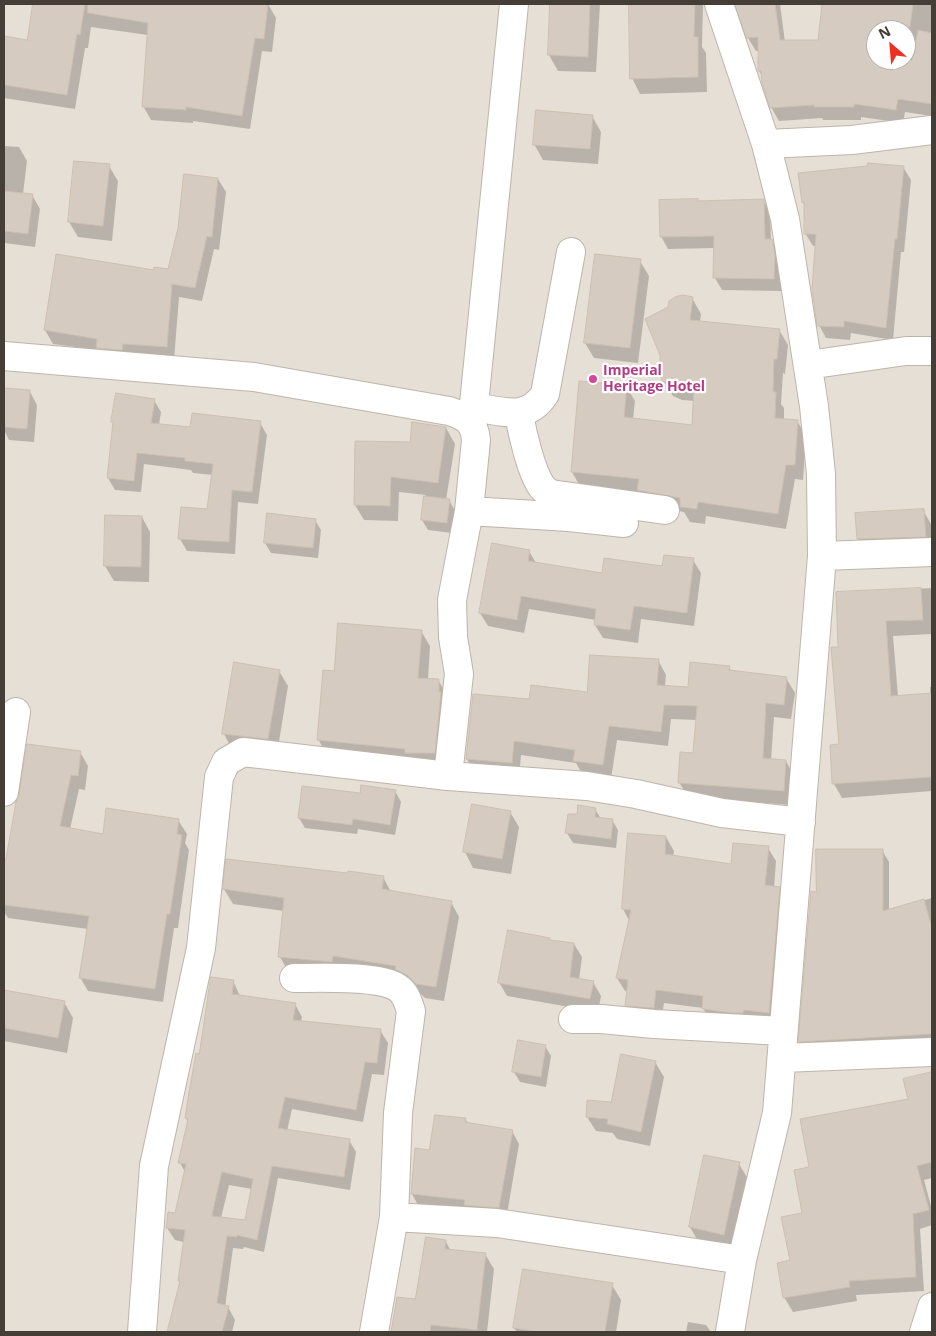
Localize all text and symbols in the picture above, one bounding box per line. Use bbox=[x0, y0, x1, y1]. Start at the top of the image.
north arrow bbox=[866, 20, 916, 70]
text: N bbox=[875, 21, 894, 43]
place label: Imperial Heritage Hotel bbox=[603, 363, 705, 396]
marker: Imperial Heritage Hotel bbox=[587, 373, 599, 385]

